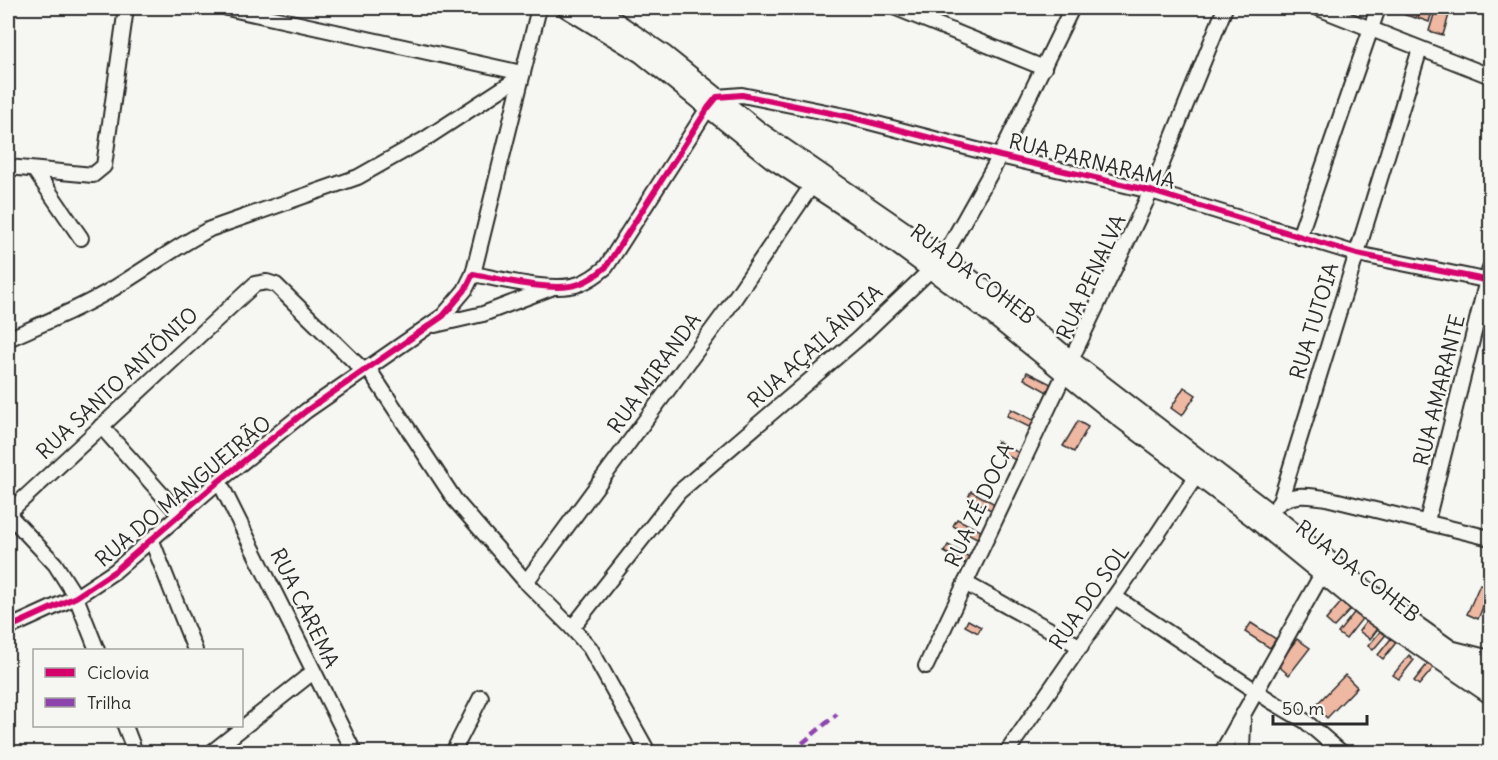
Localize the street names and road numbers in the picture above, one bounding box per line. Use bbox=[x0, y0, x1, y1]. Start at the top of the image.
street label: RUA PARNARAMA bbox=[1006, 127, 1178, 195]
street label: RUA PENALVA bbox=[1050, 210, 1132, 344]
street label: RUA DA COHEB bbox=[905, 218, 1041, 330]
street label: RUA TUTOIA bbox=[1283, 259, 1345, 383]
street label: RUA AÇAILÂNDIA bbox=[742, 278, 888, 414]
street label: RUA SANTO ANTÔNIO bbox=[30, 300, 204, 465]
street label: RUA MIRANDA bbox=[601, 308, 707, 438]
street label: RUA AMARANTE bbox=[1407, 312, 1471, 468]
street label: RUA DO MANGUEIRÃO bbox=[89, 409, 277, 573]
street label: RUA ZÉ DOCA bbox=[938, 439, 1020, 571]
street label: RUA DA COHEB bbox=[1290, 514, 1426, 628]
street label: RUA DO SOL bbox=[1043, 539, 1135, 655]
street label: RUA CAREMA bbox=[264, 544, 346, 672]

